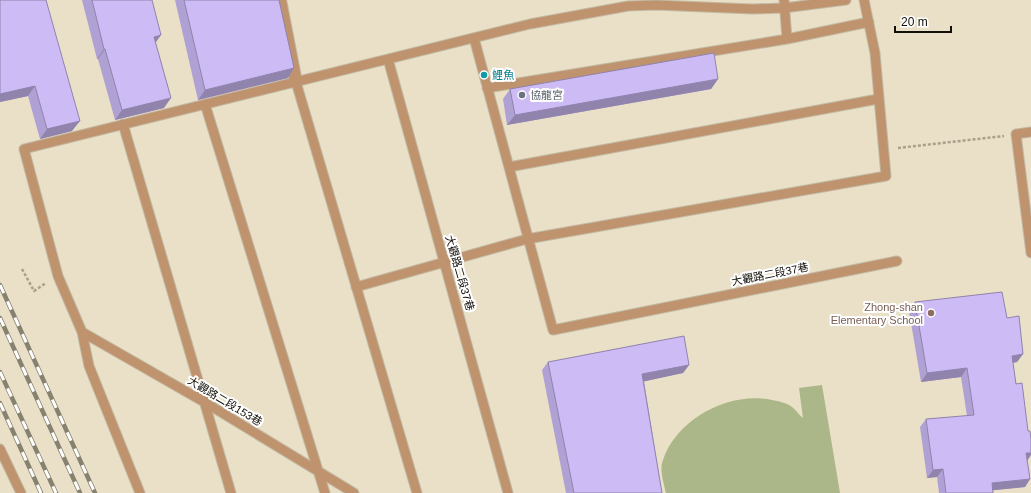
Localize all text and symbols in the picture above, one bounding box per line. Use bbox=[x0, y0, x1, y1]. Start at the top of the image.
scale bar bbox=[895, 8, 951, 34]
text: 20 m bbox=[901, 15, 928, 29]
place label: 鯉魚 bbox=[492, 69, 514, 81]
marker: 鯉魚 bbox=[479, 70, 489, 80]
place label: 協龍宮 bbox=[530, 89, 563, 101]
marker: 協龍宮 bbox=[517, 90, 527, 100]
street label: 大觀路二段37巷 bbox=[443, 234, 477, 312]
street label: 大觀路二段37巷 bbox=[730, 261, 810, 287]
place label: Zhong-shan Elementary School bbox=[831, 301, 923, 326]
marker: Zhong-shan Elementary School bbox=[926, 308, 936, 318]
street label: 大觀路二段153巷 bbox=[186, 374, 264, 428]

